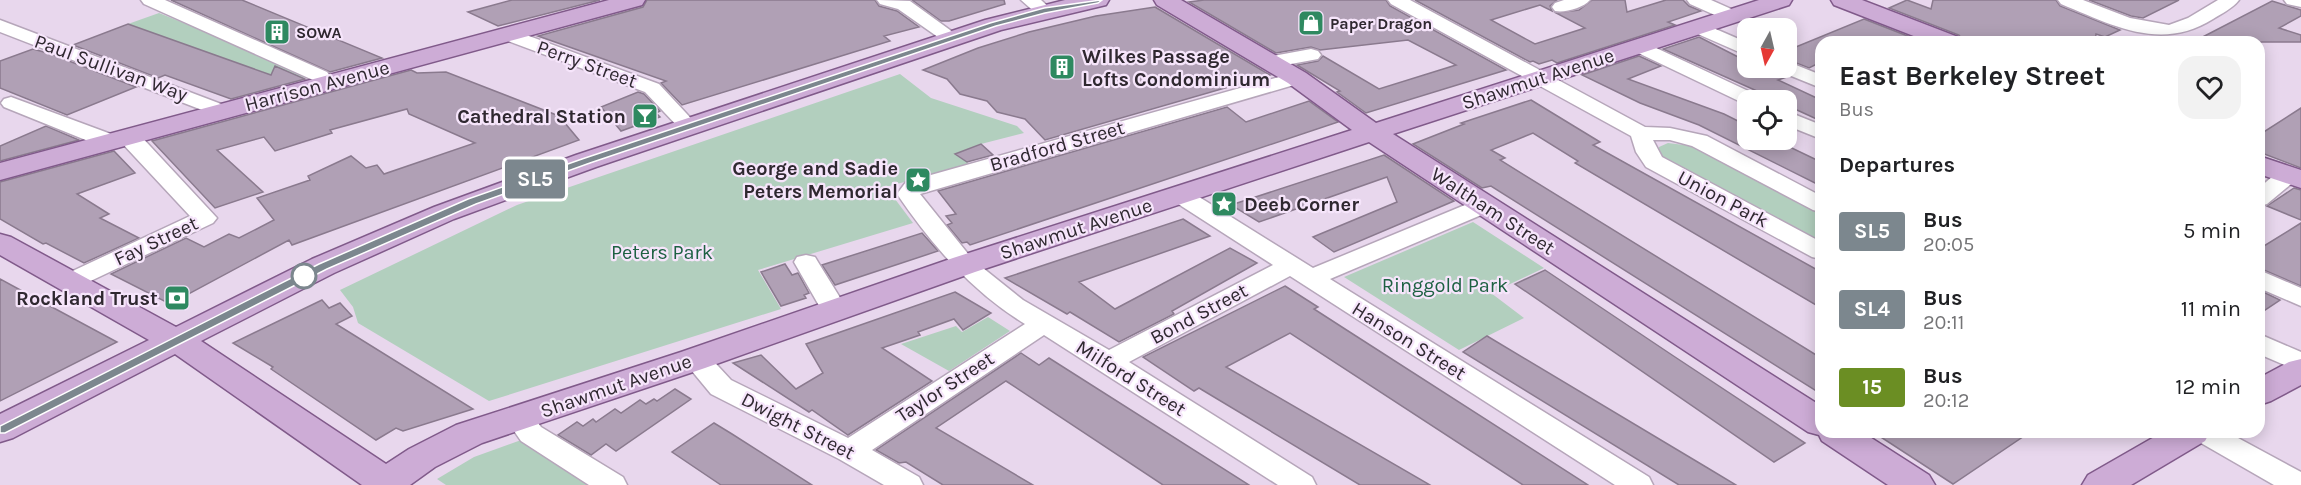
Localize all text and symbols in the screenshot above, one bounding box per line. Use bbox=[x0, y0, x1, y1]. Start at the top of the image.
shop icon: Paper Dragon bbox=[1296, 8, 1326, 38]
place label: Paper Dragon bbox=[1330, 14, 1432, 33]
building icon: SOWA bbox=[262, 17, 292, 47]
north arrow bbox=[1737, 18, 1797, 78]
map controls bbox=[1737, 18, 1797, 150]
place label: SOWA bbox=[296, 23, 342, 42]
street label: Paul Sullivan Way bbox=[31, 30, 191, 106]
street label: Perry Street bbox=[534, 35, 641, 93]
street label: Shawmut Avenue bbox=[1459, 44, 1617, 114]
place label: Wilkes Passage Lofts Condominium bbox=[1082, 45, 1270, 91]
building icon: Wilkes Passage Lofts Condominium bbox=[1047, 52, 1077, 82]
street label: Harrison Avenue bbox=[242, 56, 392, 116]
button: heart bbox=[2178, 56, 2241, 119]
text: East Berkeley Street bbox=[1839, 59, 2105, 92]
button: locate bbox=[1737, 90, 1797, 150]
text: Bus bbox=[1839, 98, 1874, 121]
bar icon: Cathedral Station bbox=[630, 101, 660, 131]
place label: Cathedral Station bbox=[457, 105, 626, 128]
street label: Bradford Street bbox=[987, 116, 1127, 176]
text: Departures bbox=[1839, 152, 1955, 178]
place label: George and Sadie Peters Memorial bbox=[732, 157, 898, 203]
line badge: SL5 bbox=[500, 160, 570, 198]
street label: Waltham Street bbox=[1427, 162, 1560, 260]
place icon: George and Sadie Peters Memorial bbox=[903, 165, 933, 195]
street label: Union Park bbox=[1674, 166, 1772, 232]
text: SL5 bbox=[517, 167, 553, 191]
place icon: Deeb Corner bbox=[1209, 189, 1239, 219]
place label: Deeb Corner bbox=[1244, 193, 1359, 216]
street label: Shawmut Avenue bbox=[997, 194, 1155, 264]
text: Bus bbox=[1923, 207, 1963, 233]
street label: Fay Street bbox=[110, 211, 202, 270]
text: 5 min bbox=[2183, 218, 2241, 244]
text: SL5 bbox=[1854, 219, 1890, 243]
text: 20:05 bbox=[1923, 233, 1974, 256]
park label: Peters Park bbox=[611, 241, 713, 264]
unlabelled marker bbox=[291, 263, 317, 289]
park label: Ringgold Park bbox=[1382, 274, 1508, 297]
street label: Bond Street bbox=[1146, 279, 1252, 349]
bank icon: Rockland Trust bbox=[162, 283, 192, 313]
text: Bus bbox=[1923, 285, 1963, 311]
place label: Rockland Trust bbox=[16, 287, 158, 310]
text: 11 min bbox=[2181, 296, 2241, 322]
street label: Hanson Street bbox=[1348, 297, 1470, 385]
text: SL4 bbox=[1854, 297, 1890, 321]
text: 20:11 bbox=[1923, 311, 1964, 334]
street label: Milford Street bbox=[1072, 335, 1191, 421]
street label: Taylor Street bbox=[892, 347, 999, 427]
street label: Shawmut Avenue bbox=[537, 349, 695, 423]
text: Bus bbox=[1923, 363, 1963, 389]
text: 12 min bbox=[2175, 374, 2241, 400]
text: 15 bbox=[1862, 375, 1882, 399]
street label: Dwight Street bbox=[737, 388, 859, 465]
text: 20:12 bbox=[1923, 389, 1969, 412]

